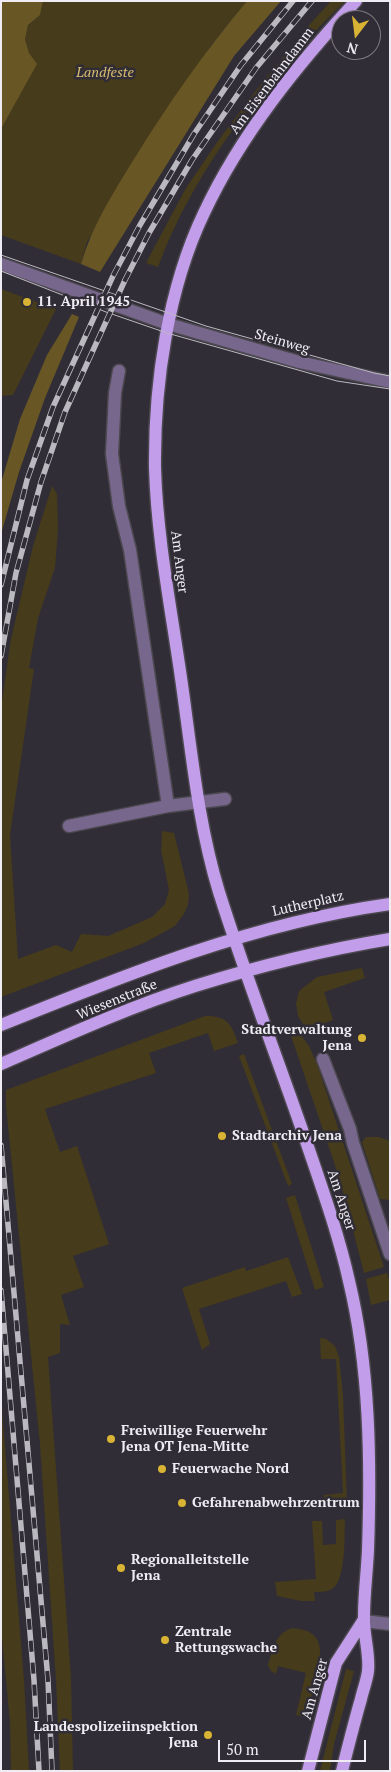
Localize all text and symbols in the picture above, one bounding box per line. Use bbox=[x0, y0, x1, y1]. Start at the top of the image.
north arrow bbox=[331, 10, 381, 60]
street label: Am Eisenbahndamm bbox=[226, 24, 318, 138]
text: N bbox=[345, 38, 360, 60]
park label: Landfeste bbox=[76, 65, 134, 81]
place label: 11. April 1945 bbox=[37, 294, 130, 310]
marker: 11. April 1945 bbox=[21, 296, 33, 308]
street label: Steinweg bbox=[252, 326, 312, 358]
street label: Am Anger bbox=[167, 530, 191, 594]
street label: Lutherplatz bbox=[271, 888, 345, 920]
street label: Wiesenstraße bbox=[74, 976, 160, 1024]
place label: Stadtverwaltung Jena bbox=[241, 1022, 352, 1054]
marker: Stadtverwaltung Jena bbox=[356, 1032, 368, 1044]
place label: Stadtarchiv Jena bbox=[232, 1128, 342, 1144]
marker: Stadtarchiv Jena bbox=[216, 1130, 228, 1142]
street label: Am Anger bbox=[323, 1168, 359, 1232]
place label: Freiwillige Feuerwehr Jena OT Jena-Mitte bbox=[121, 1423, 267, 1455]
marker: Freiwillige Feuerwehr Jena OT Jena-Mitte bbox=[105, 1433, 117, 1445]
place label: Feuerwache Nord bbox=[172, 1461, 289, 1477]
marker: Feuerwache Nord bbox=[156, 1463, 168, 1475]
place label: Gefahrenabwehrzentrum bbox=[192, 1495, 360, 1511]
marker: Gefahrenabwehrzentrum bbox=[176, 1497, 188, 1509]
place label: Regionalleitstelle Jena bbox=[131, 1552, 249, 1584]
marker: Regionalleitstelle Jena bbox=[115, 1562, 127, 1574]
place label: Zentrale Rettungswache bbox=[175, 1624, 277, 1656]
marker: Zentrale Rettungswache bbox=[159, 1634, 171, 1646]
street label: Am Anger bbox=[298, 1657, 332, 1721]
place label: Landespolizeiinspektion Jena bbox=[34, 1719, 198, 1751]
marker: Landespolizeiinspektion Jena bbox=[202, 1729, 214, 1741]
scale bar bbox=[221, 1730, 368, 1762]
text: 50 m bbox=[226, 1739, 259, 1759]

